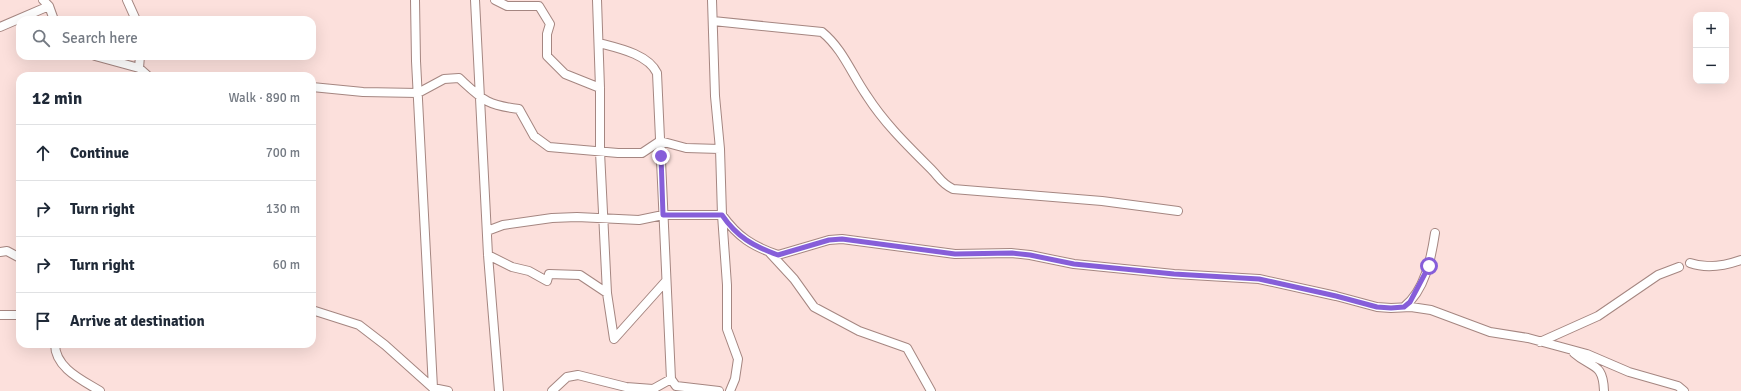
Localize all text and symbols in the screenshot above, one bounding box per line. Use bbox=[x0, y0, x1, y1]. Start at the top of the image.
map controls bbox=[1693, 12, 1729, 84]
button: + bbox=[1693, 12, 1729, 48]
search box bbox=[16, 16, 316, 60]
icon: search bbox=[30, 27, 52, 49]
text: Search here bbox=[62, 29, 138, 47]
button: − bbox=[1693, 48, 1729, 84]
text: 12 min bbox=[32, 88, 82, 109]
text: Walk · 890 m bbox=[229, 90, 300, 106]
icon: ahead bbox=[32, 142, 54, 164]
text: Continue bbox=[70, 144, 129, 162]
text: 700 m bbox=[266, 145, 300, 161]
route end bbox=[652, 147, 670, 165]
icon: right bbox=[32, 198, 54, 220]
text: Turn right bbox=[70, 200, 135, 218]
text: 130 m bbox=[266, 201, 300, 217]
icon: right bbox=[32, 254, 54, 276]
text: Turn right bbox=[70, 256, 135, 274]
text: 60 m bbox=[273, 257, 300, 273]
route start bbox=[1420, 257, 1438, 275]
icon: arrive bbox=[32, 310, 54, 332]
text: Arrive at destination bbox=[70, 312, 205, 330]

